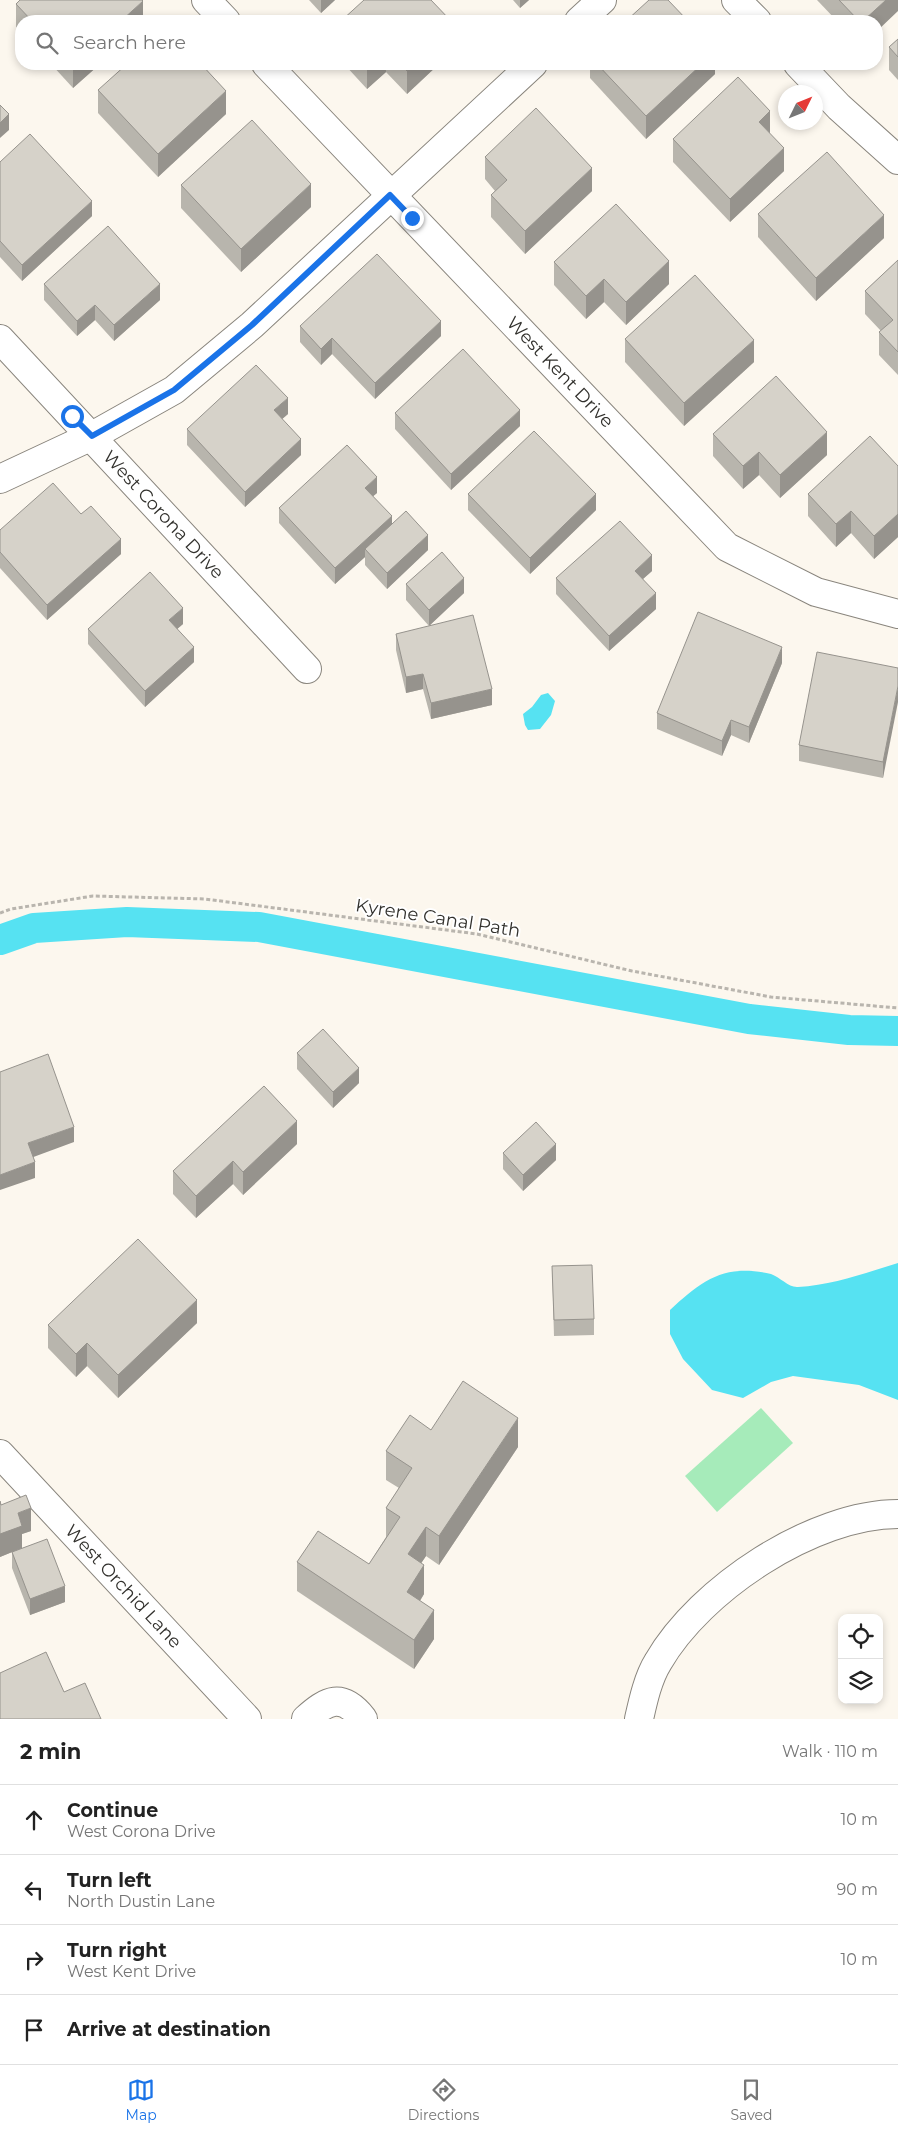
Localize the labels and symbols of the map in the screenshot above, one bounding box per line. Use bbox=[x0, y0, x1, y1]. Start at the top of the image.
north arrow bbox=[778, 85, 823, 130]
route end bbox=[401, 207, 424, 230]
street label: West Kent Drive bbox=[502, 312, 618, 432]
route start bbox=[61, 405, 84, 428]
street label: West Corona Drive bbox=[98, 446, 229, 584]
street label: Kyrene Canal Path bbox=[354, 894, 522, 942]
street label: West Orchid Lane bbox=[60, 1520, 186, 1653]

